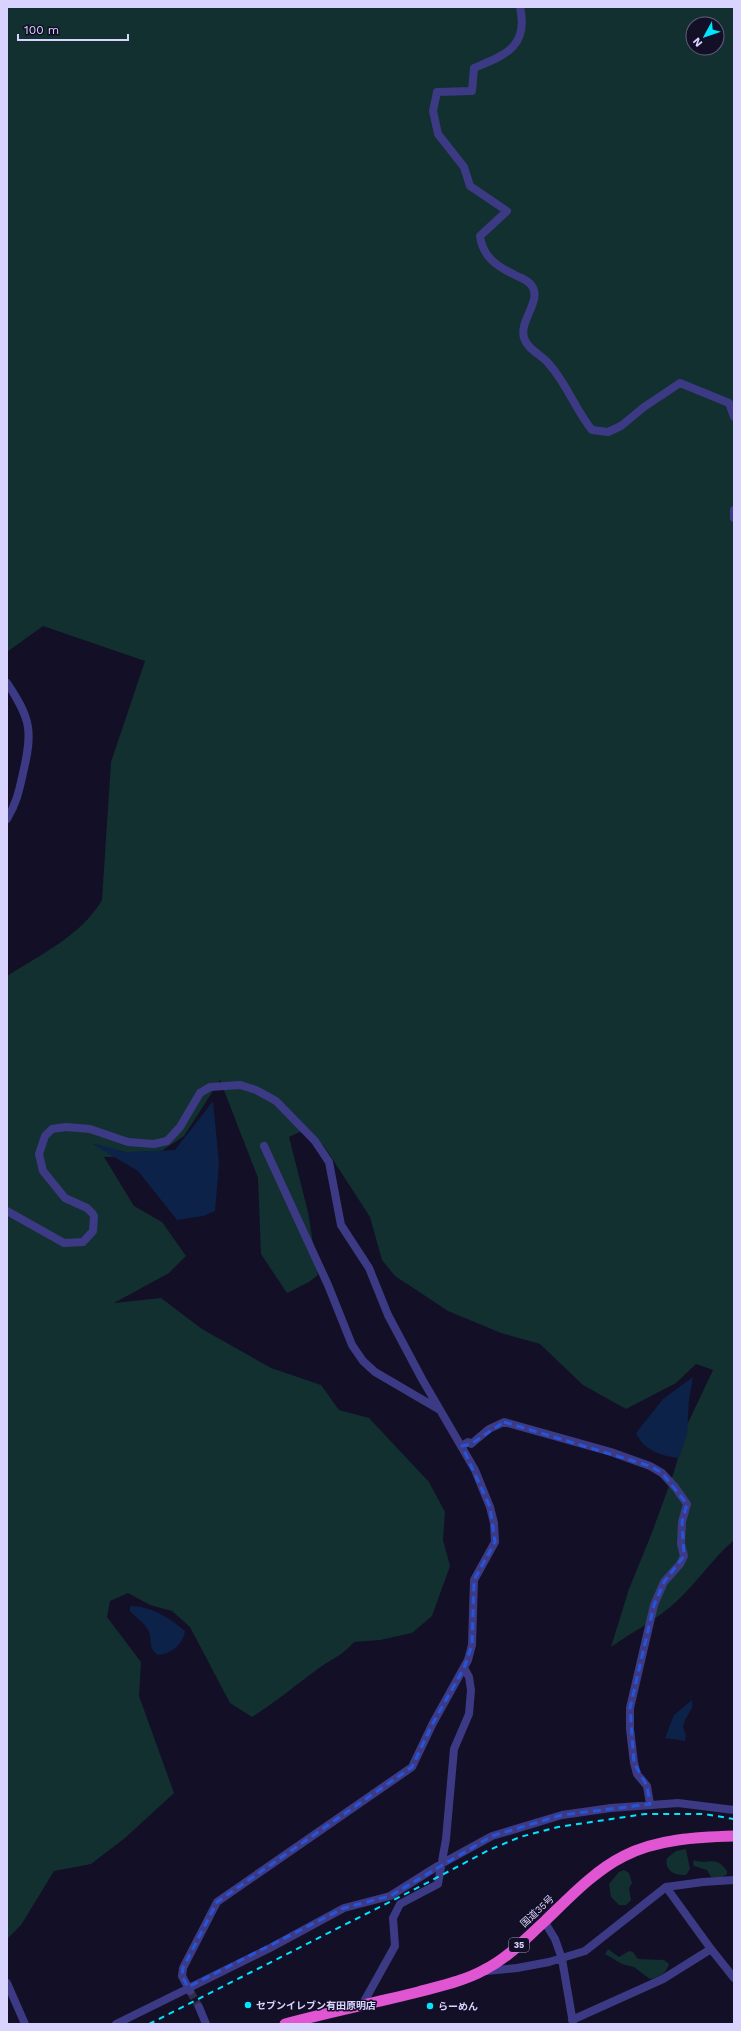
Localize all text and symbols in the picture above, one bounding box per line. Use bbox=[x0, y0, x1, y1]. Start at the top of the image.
scale bar bbox=[18, 16, 128, 42]
north arrow bbox=[685, 16, 725, 56]
text: 100 m bbox=[24, 23, 59, 37]
text: N bbox=[690, 35, 705, 49]
street label: 国道35号 bbox=[518, 1893, 556, 1929]
road number: 35 bbox=[509, 1938, 529, 1952]
marker: セブンイレブン有田原明店 bbox=[243, 2000, 253, 2010]
place label: セブンイレブン有田原明店 bbox=[256, 2000, 376, 2011]
marker: らーめん bbox=[425, 2001, 435, 2011]
place label: らーめん bbox=[438, 2001, 478, 2012]

